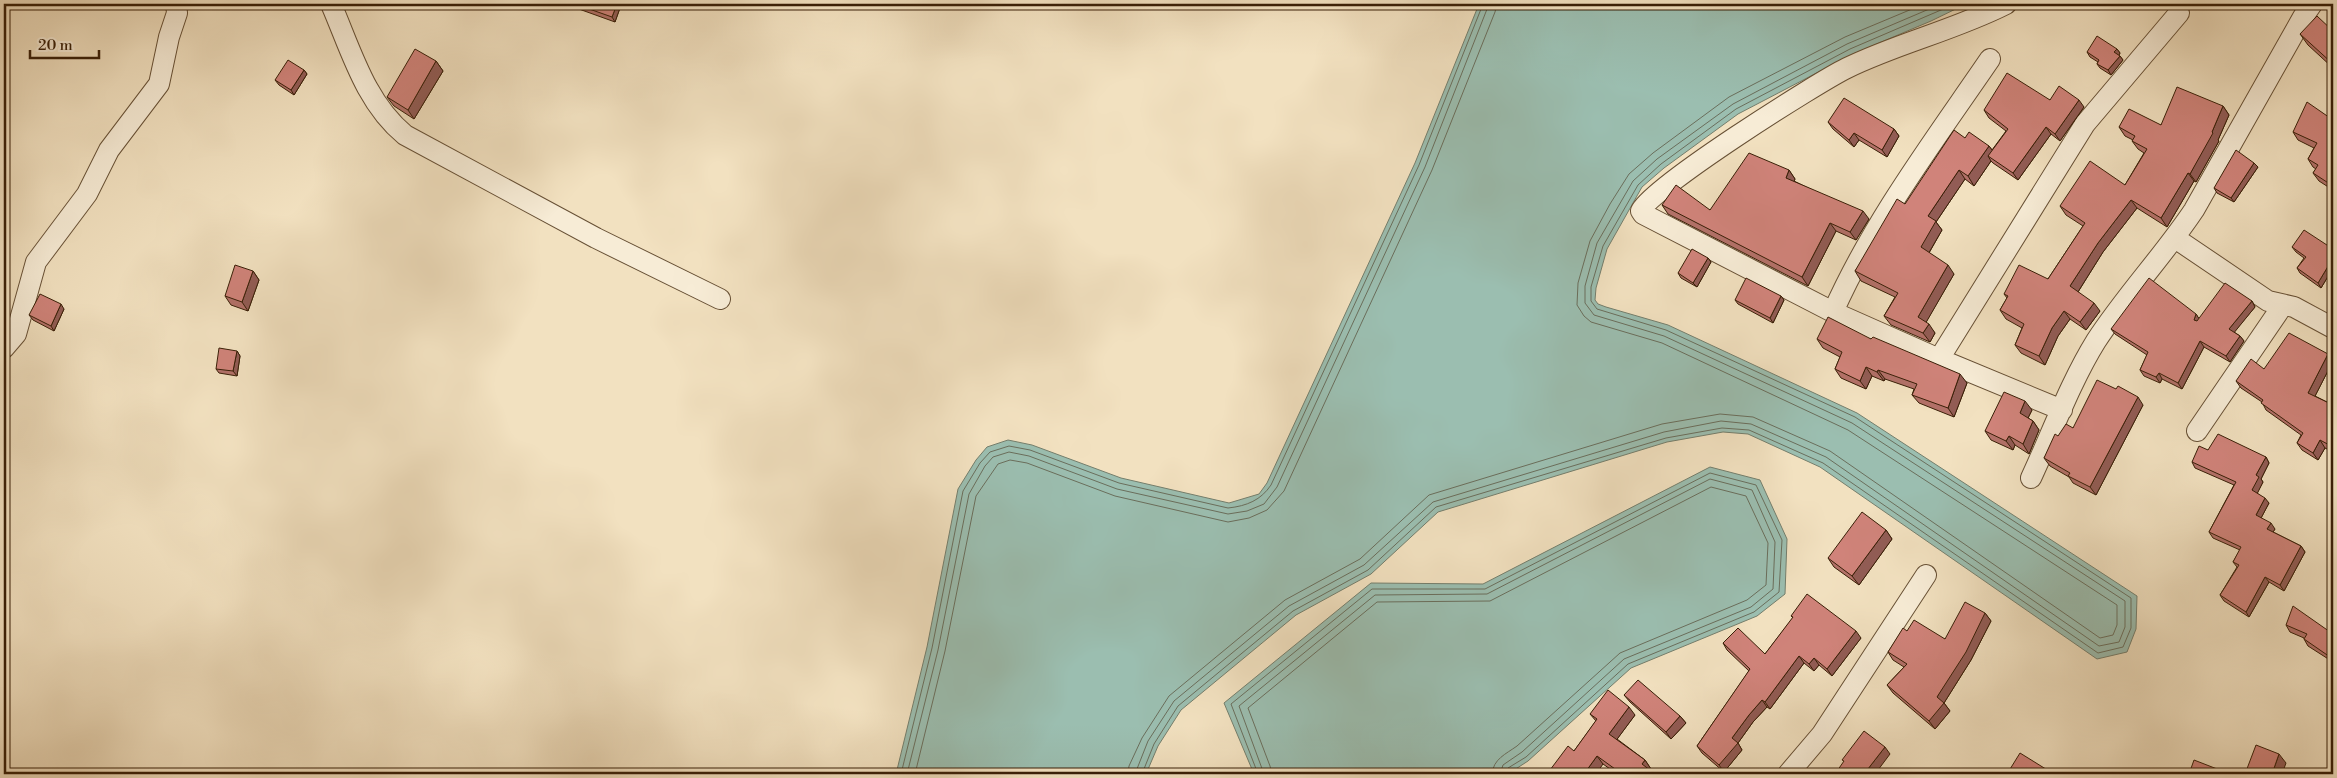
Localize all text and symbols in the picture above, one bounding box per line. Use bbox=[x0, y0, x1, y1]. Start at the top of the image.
scale bar bbox=[30, 28, 99, 60]
text: 20 m bbox=[38, 36, 73, 55]

